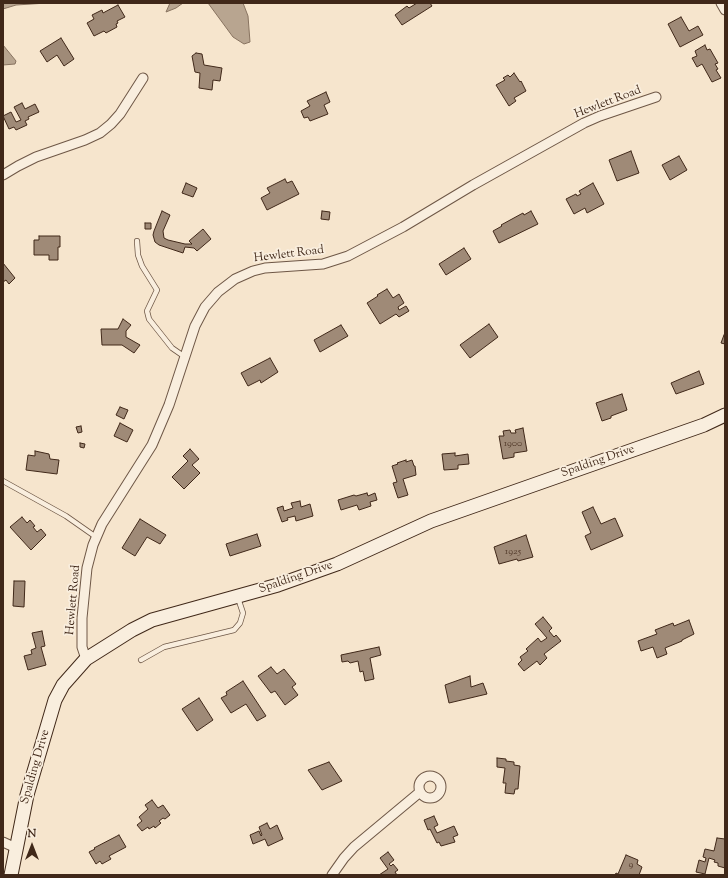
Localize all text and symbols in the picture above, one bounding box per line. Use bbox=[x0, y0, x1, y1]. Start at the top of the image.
street label: Hewlett Road bbox=[573, 84, 643, 122]
street label: Hewlett Road bbox=[253, 244, 325, 266]
house number: 1900 bbox=[504, 438, 522, 450]
street label: Spalding Drive bbox=[559, 443, 637, 481]
house number: 1925 bbox=[505, 546, 521, 558]
street label: Spalding Drive bbox=[257, 559, 335, 597]
street label: Hewlett Road bbox=[64, 564, 84, 636]
street label: Spalding Drive bbox=[18, 728, 54, 806]
north arrow bbox=[12, 826, 52, 866]
text: N bbox=[28, 826, 36, 842]
house number: 9 bbox=[629, 859, 633, 871]

